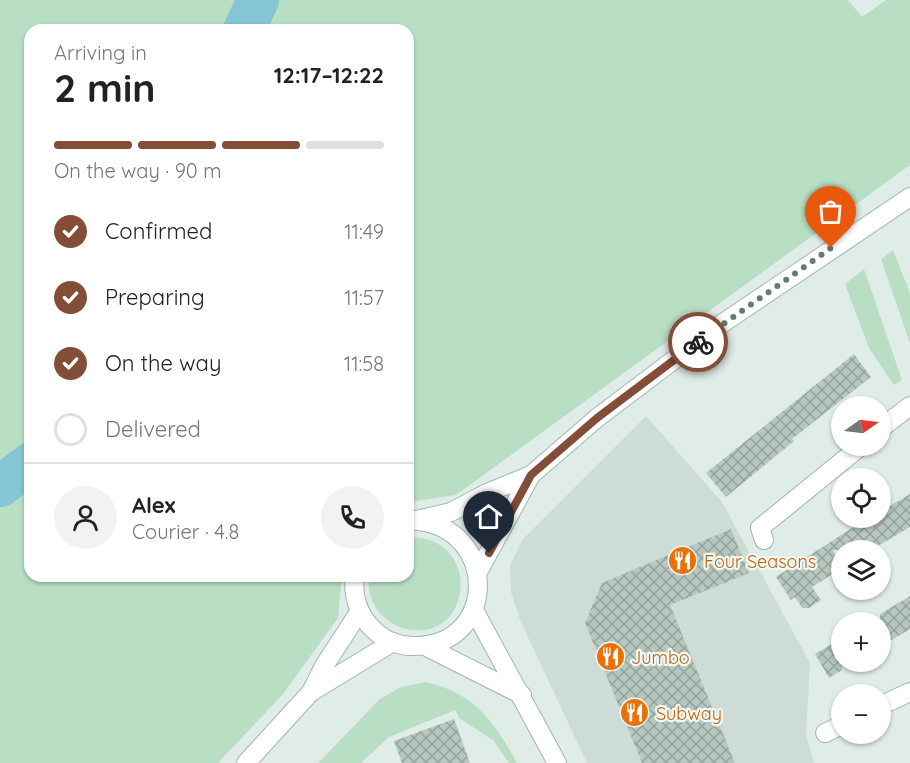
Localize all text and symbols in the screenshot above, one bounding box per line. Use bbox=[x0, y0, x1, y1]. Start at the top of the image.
text: Arriving in bbox=[54, 40, 147, 65]
text: 12:17–12:22 bbox=[274, 61, 384, 89]
text: 2 min bbox=[54, 63, 156, 112]
text: On the way · 90 m bbox=[54, 158, 221, 183]
pin bbox=[805, 186, 856, 248]
icon: bag bbox=[814, 195, 847, 228]
icon: check bbox=[54, 215, 87, 248]
text: Confirmed bbox=[105, 217, 212, 245]
text: 11:49 bbox=[344, 219, 384, 244]
icon: check bbox=[54, 281, 87, 314]
text: Preparing bbox=[105, 283, 205, 311]
text: 11:57 bbox=[344, 285, 384, 310]
courier bbox=[668, 312, 728, 372]
icon: bike bbox=[682, 326, 715, 359]
icon: check bbox=[54, 347, 87, 380]
text: On the way bbox=[105, 349, 221, 377]
text: 11:58 bbox=[344, 351, 384, 376]
north arrow bbox=[831, 396, 891, 456]
map controls bbox=[831, 396, 891, 744]
text: Delivered bbox=[105, 415, 201, 443]
button: locate bbox=[831, 468, 891, 528]
button: person bbox=[54, 486, 117, 549]
button: phone bbox=[321, 486, 384, 549]
text: Alex bbox=[132, 491, 175, 519]
pin bbox=[463, 491, 514, 553]
icon: home bbox=[472, 500, 505, 533]
text: Courier · 4.8 bbox=[132, 519, 239, 544]
button: layers bbox=[831, 540, 891, 600]
restaurant icon: Four Seasons bbox=[667, 545, 699, 577]
place label: Four Seasons bbox=[704, 550, 816, 573]
button: + bbox=[831, 612, 891, 672]
restaurant icon: Jumbo bbox=[594, 641, 626, 673]
place label: Jumbo bbox=[631, 646, 690, 669]
button: − bbox=[831, 684, 891, 744]
restaurant icon: Subway bbox=[619, 697, 651, 729]
place label: Subway bbox=[656, 702, 722, 725]

